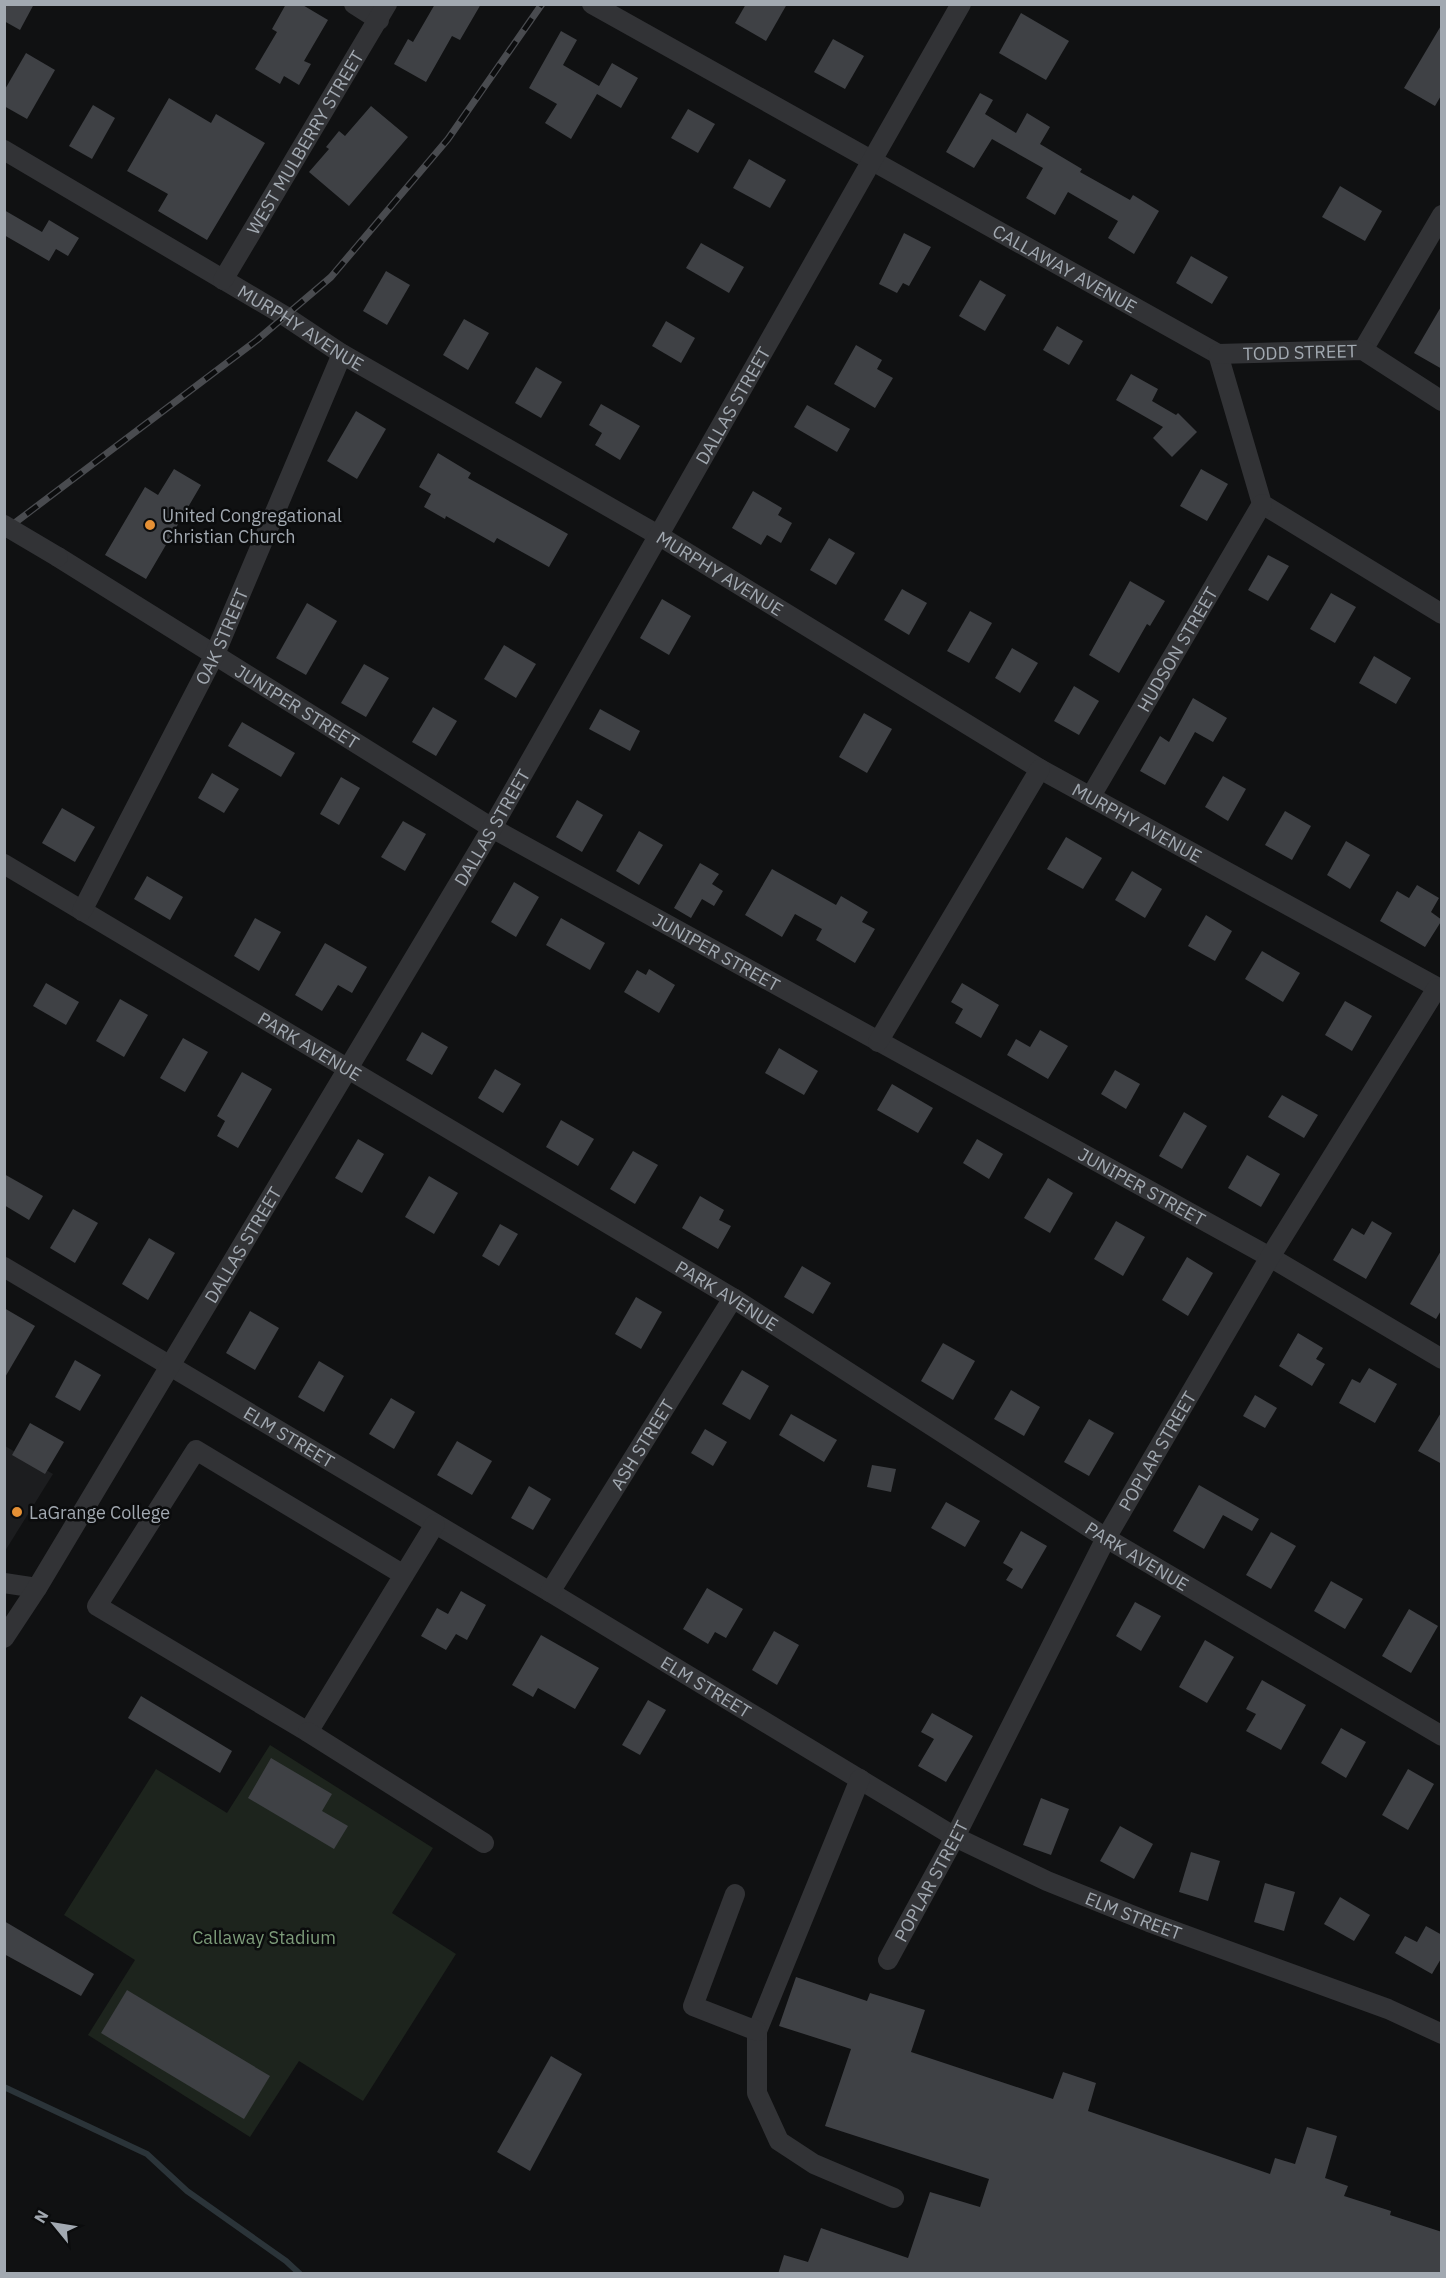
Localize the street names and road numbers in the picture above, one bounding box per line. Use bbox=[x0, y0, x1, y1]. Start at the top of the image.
street label: WEST MULBERRY STREET bbox=[241, 46, 368, 239]
street label: CALLAWAY AVENUE bbox=[989, 219, 1141, 318]
street label: MURPHY AVENUE bbox=[234, 279, 368, 376]
street label: TODD STREET bbox=[1242, 339, 1357, 365]
street label: DALLAS STREET bbox=[690, 343, 775, 468]
street label: MURPHY AVENUE bbox=[653, 526, 788, 621]
street label: HUDSON STREET bbox=[1131, 583, 1222, 716]
street label: OAK STREET bbox=[190, 585, 253, 689]
street label: JUNIPER STREET bbox=[231, 659, 363, 754]
street label: DALLAS STREET bbox=[449, 765, 535, 890]
street label: MURPHY AVENUE bbox=[1068, 778, 1206, 867]
street label: JUNIPER STREET bbox=[649, 907, 784, 996]
street label: PARK AVENUE bbox=[254, 1006, 366, 1086]
street label: JUNIPER STREET bbox=[1074, 1142, 1210, 1231]
street label: DALLAS STREET bbox=[199, 1182, 286, 1307]
street label: PARK AVENUE bbox=[672, 1255, 783, 1336]
street label: POPLAR STREET bbox=[1113, 1387, 1201, 1515]
street label: ASH STREET bbox=[605, 1395, 679, 1494]
street label: ELM STREET bbox=[240, 1401, 339, 1473]
street label: PARK AVENUE bbox=[1081, 1516, 1193, 1596]
street label: ELM STREET bbox=[657, 1650, 756, 1723]
street label: POPLAR STREET bbox=[889, 1816, 973, 1946]
street label: ELM STREET bbox=[1082, 1886, 1185, 1945]

